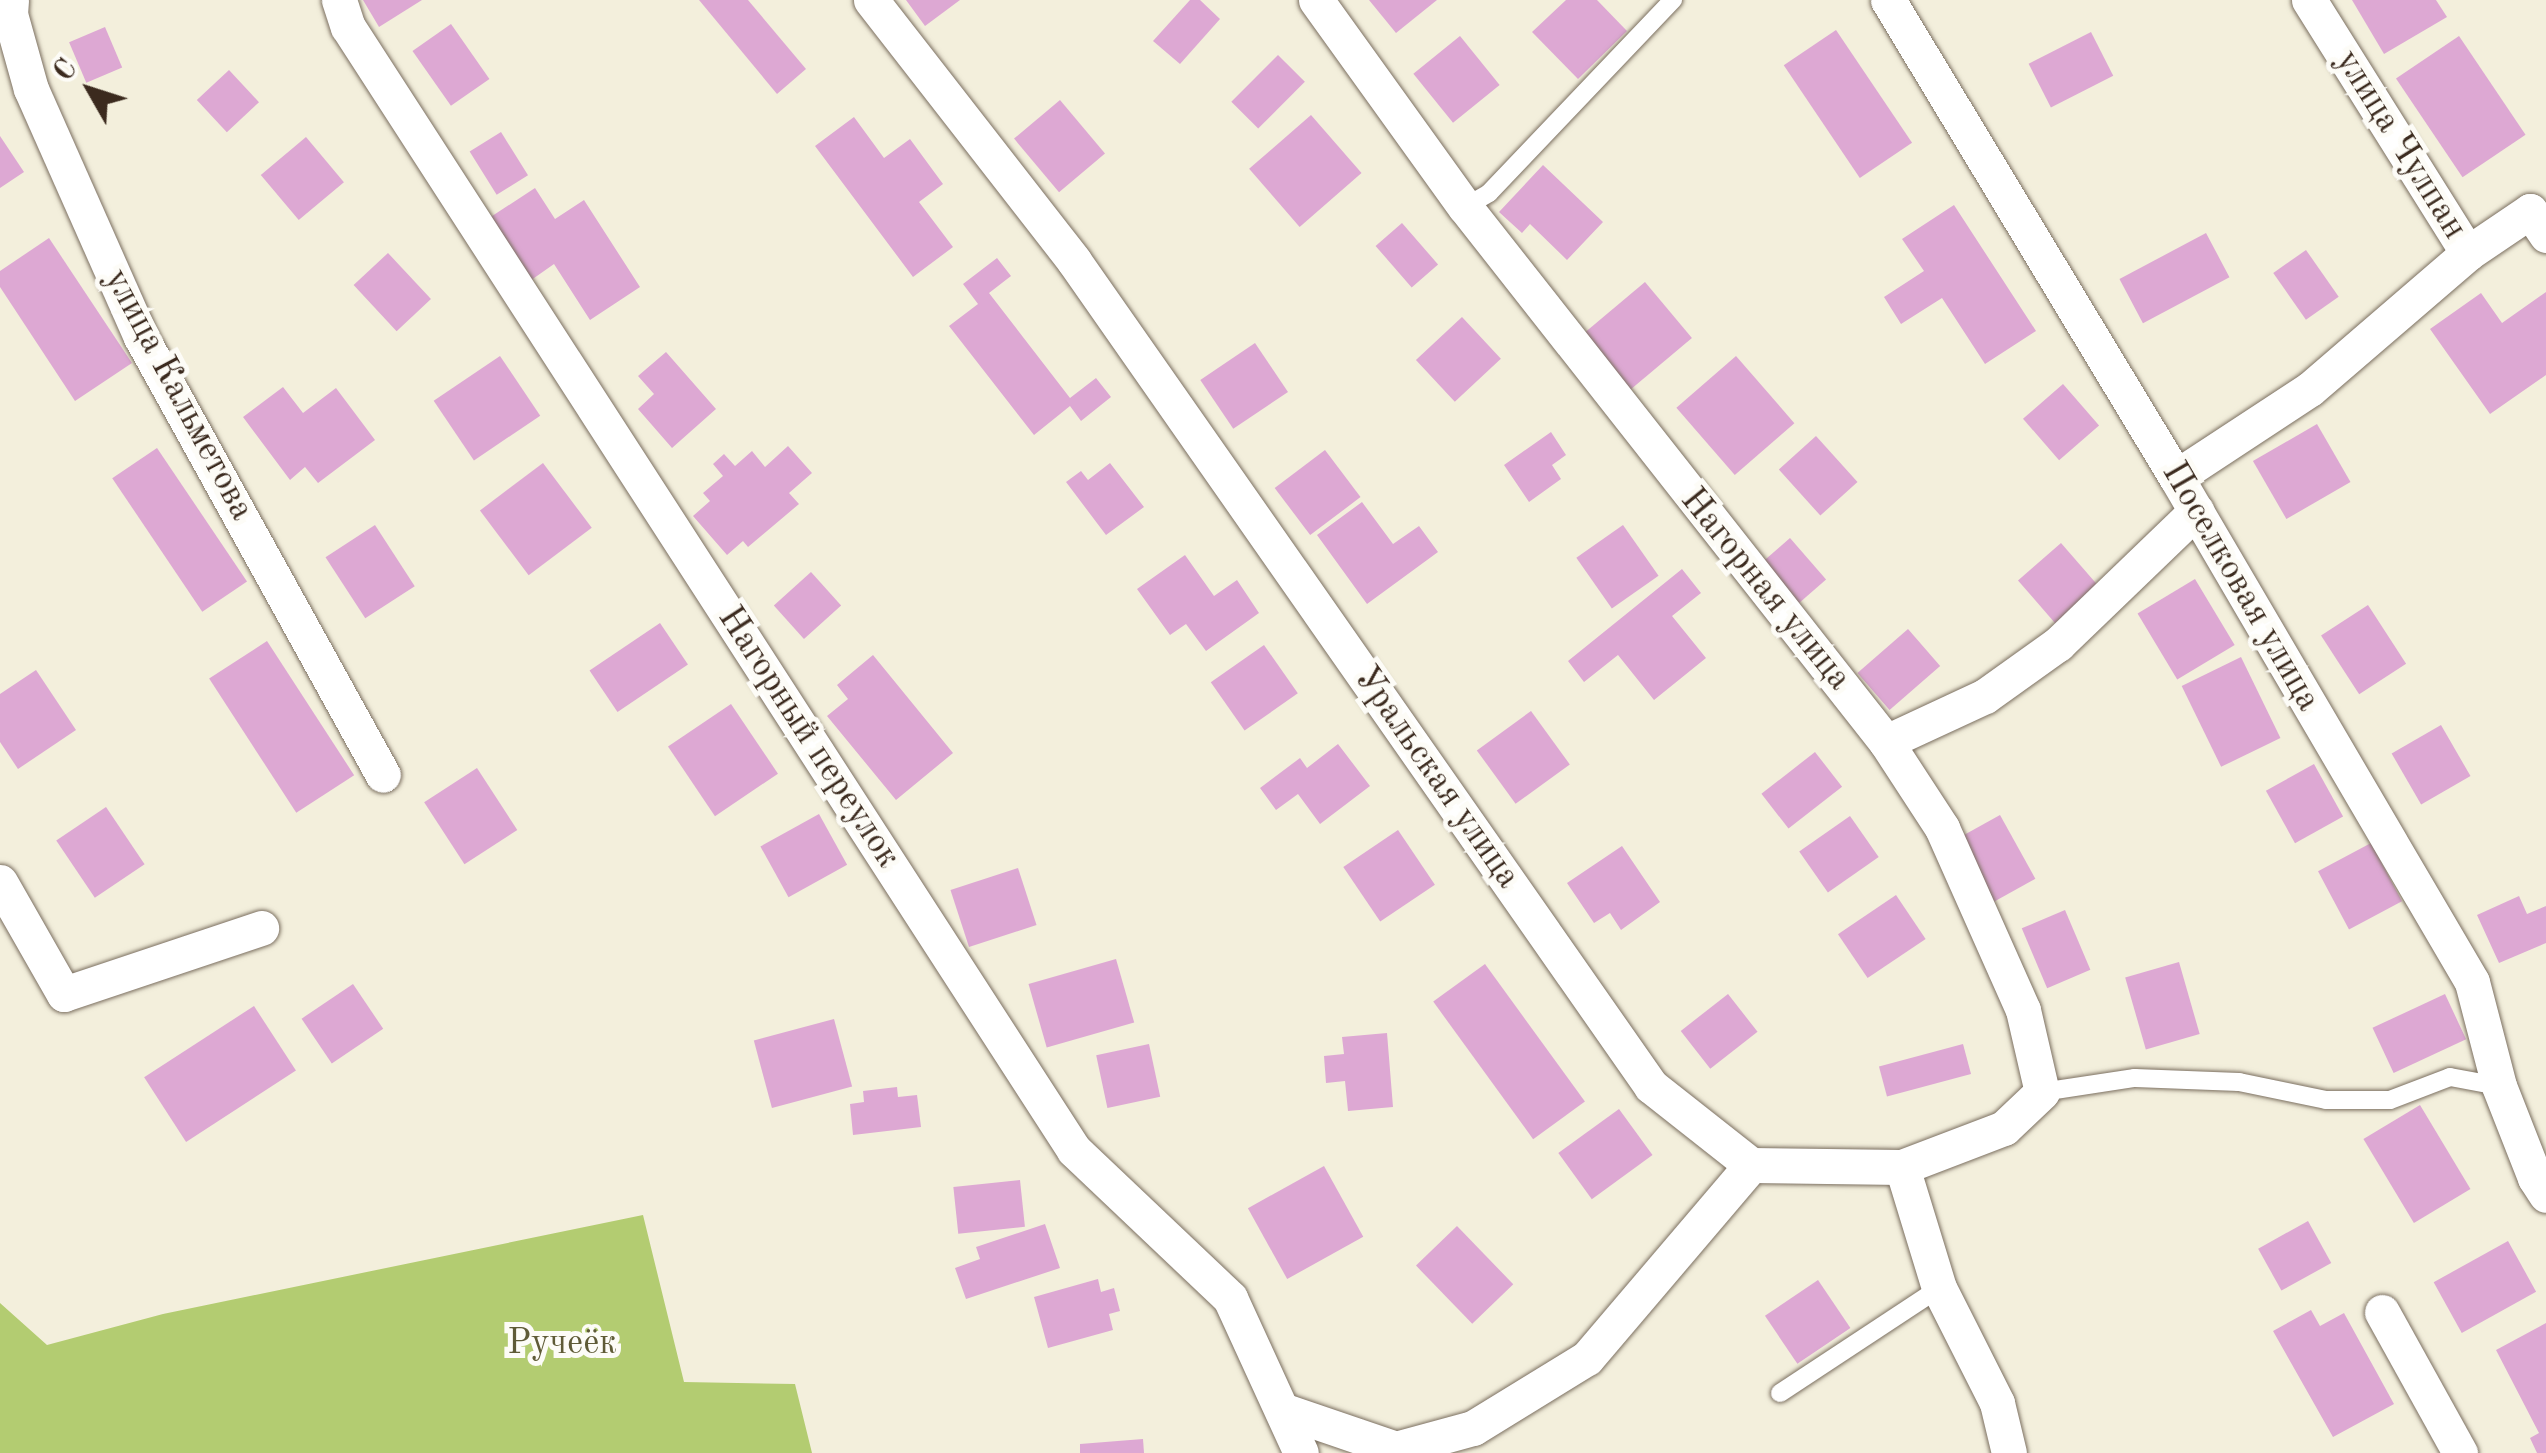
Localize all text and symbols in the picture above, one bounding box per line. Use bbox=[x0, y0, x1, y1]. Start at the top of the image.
north arrow bbox=[40, 40, 140, 140]
street label: улица Чулпан bbox=[2325, 43, 2475, 247]
text: С bbox=[50, 55, 83, 87]
street label: улица Кальметова bbox=[94, 262, 262, 528]
street label: Поселковая улица bbox=[2152, 455, 2328, 719]
street label: Нагорная улица bbox=[1671, 480, 1859, 700]
street label: Нагорный переулок bbox=[708, 599, 908, 877]
street label: Уральская улица bbox=[1344, 659, 1528, 897]
park label: Ручеёк bbox=[507, 1323, 617, 1365]

